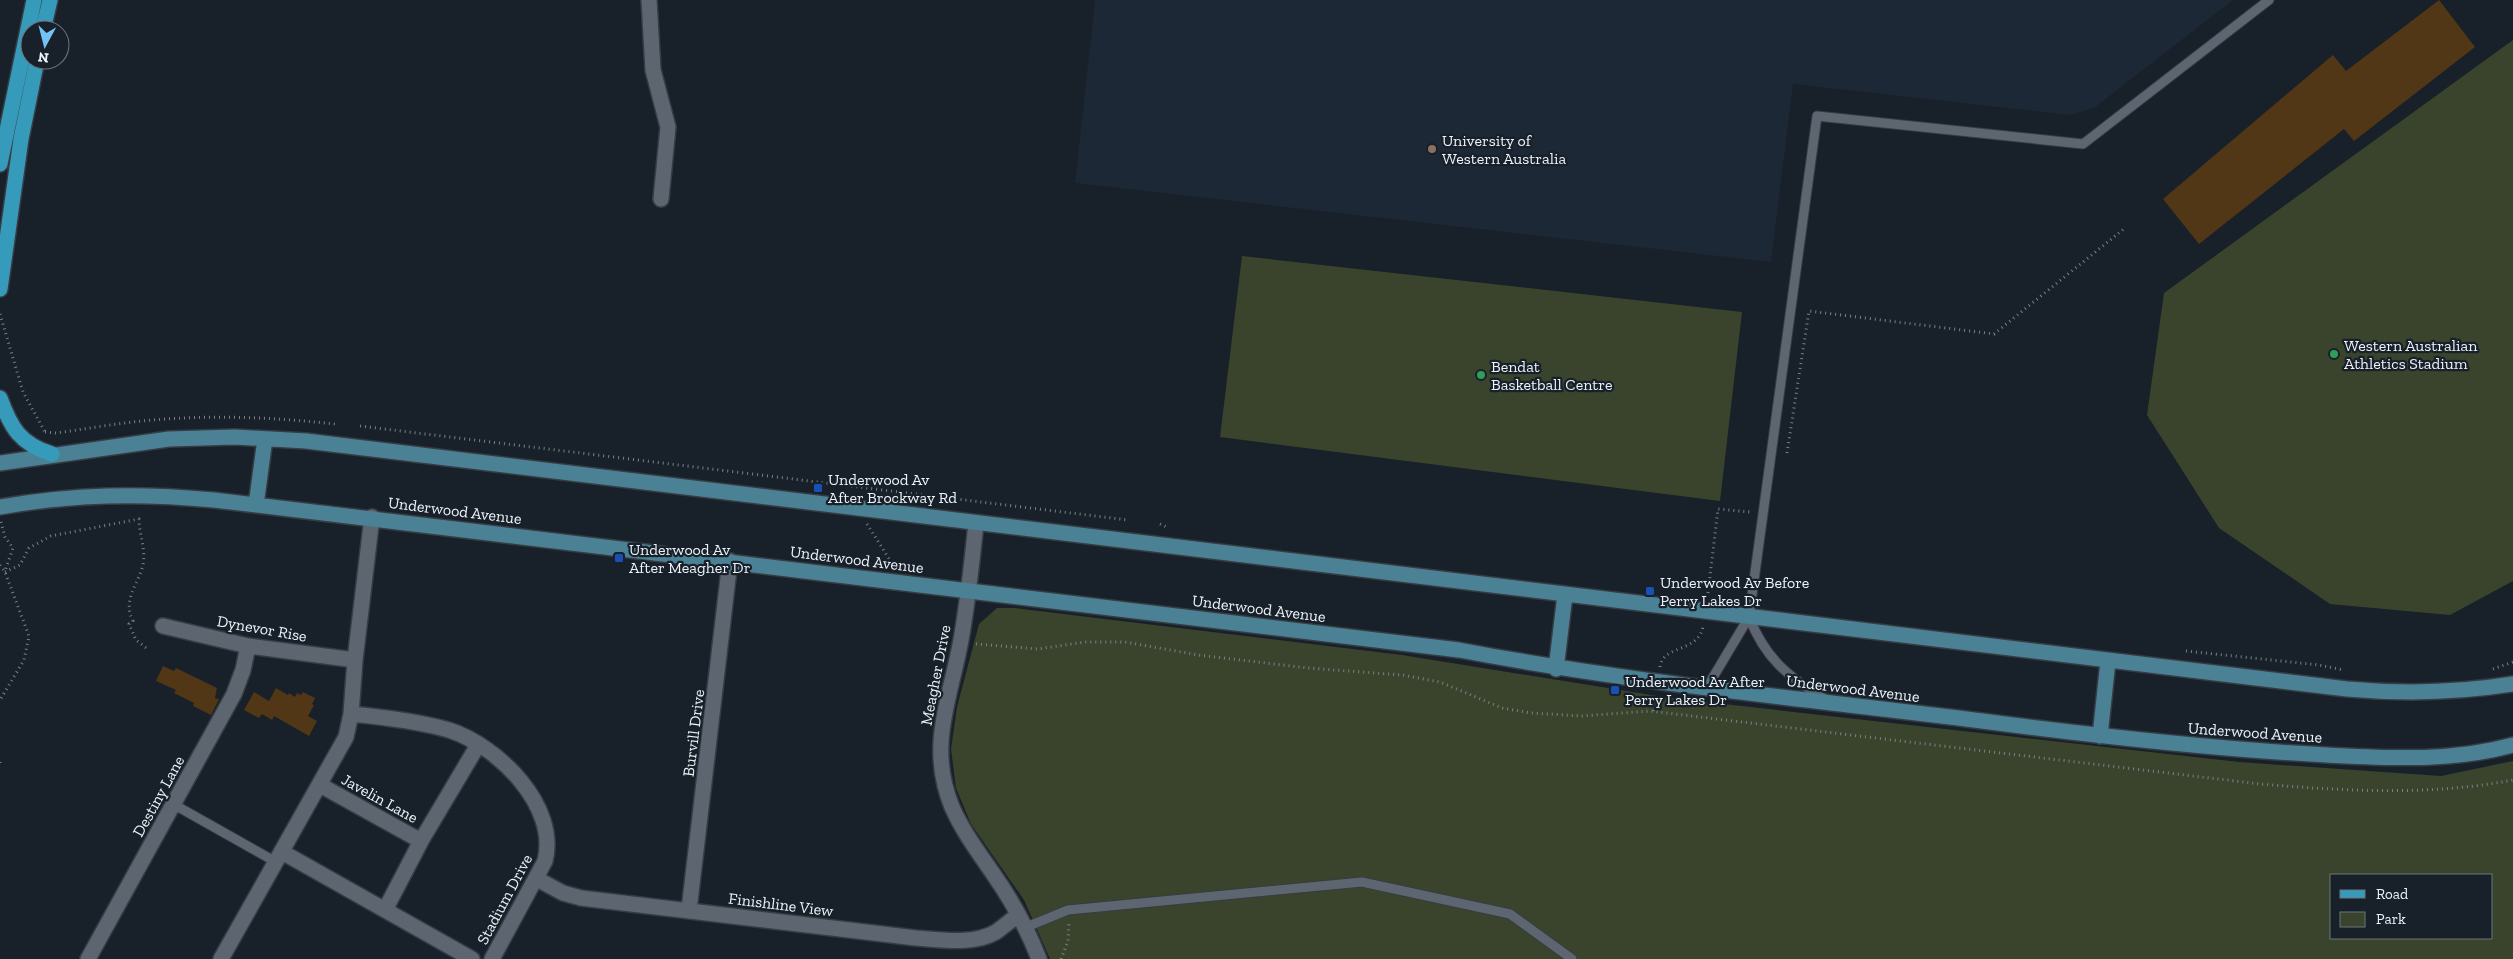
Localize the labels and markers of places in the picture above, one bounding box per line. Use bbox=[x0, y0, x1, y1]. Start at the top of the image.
place label: University of Western Australia bbox=[1442, 131, 1566, 168]
marker: University of Western Australia bbox=[1426, 143, 1438, 155]
place label: Western Australian Athletics Stadium bbox=[2344, 336, 2478, 373]
marker: Western Australian Athletics Stadium bbox=[2328, 348, 2340, 360]
place label: Bendat Basketball Centre bbox=[1491, 357, 1613, 394]
marker: Bendat Basketball Centre bbox=[1475, 369, 1487, 381]
place label: Underwood Av After Brockway Rd bbox=[828, 470, 957, 507]
marker: Underwood Av After Brockway Rd bbox=[812, 482, 824, 494]
place label: Underwood Av After Meagher Dr bbox=[629, 540, 751, 577]
marker: Underwood Av After Meagher Dr bbox=[613, 552, 625, 564]
place label: Underwood Av Before Perry Lakes Dr bbox=[1660, 573, 1809, 610]
marker: Underwood Av Before Perry Lakes Dr bbox=[1644, 585, 1656, 597]
place label: Underwood Av After Perry Lakes Dr bbox=[1625, 672, 1765, 709]
marker: Underwood Av After Perry Lakes Dr bbox=[1609, 684, 1621, 696]

